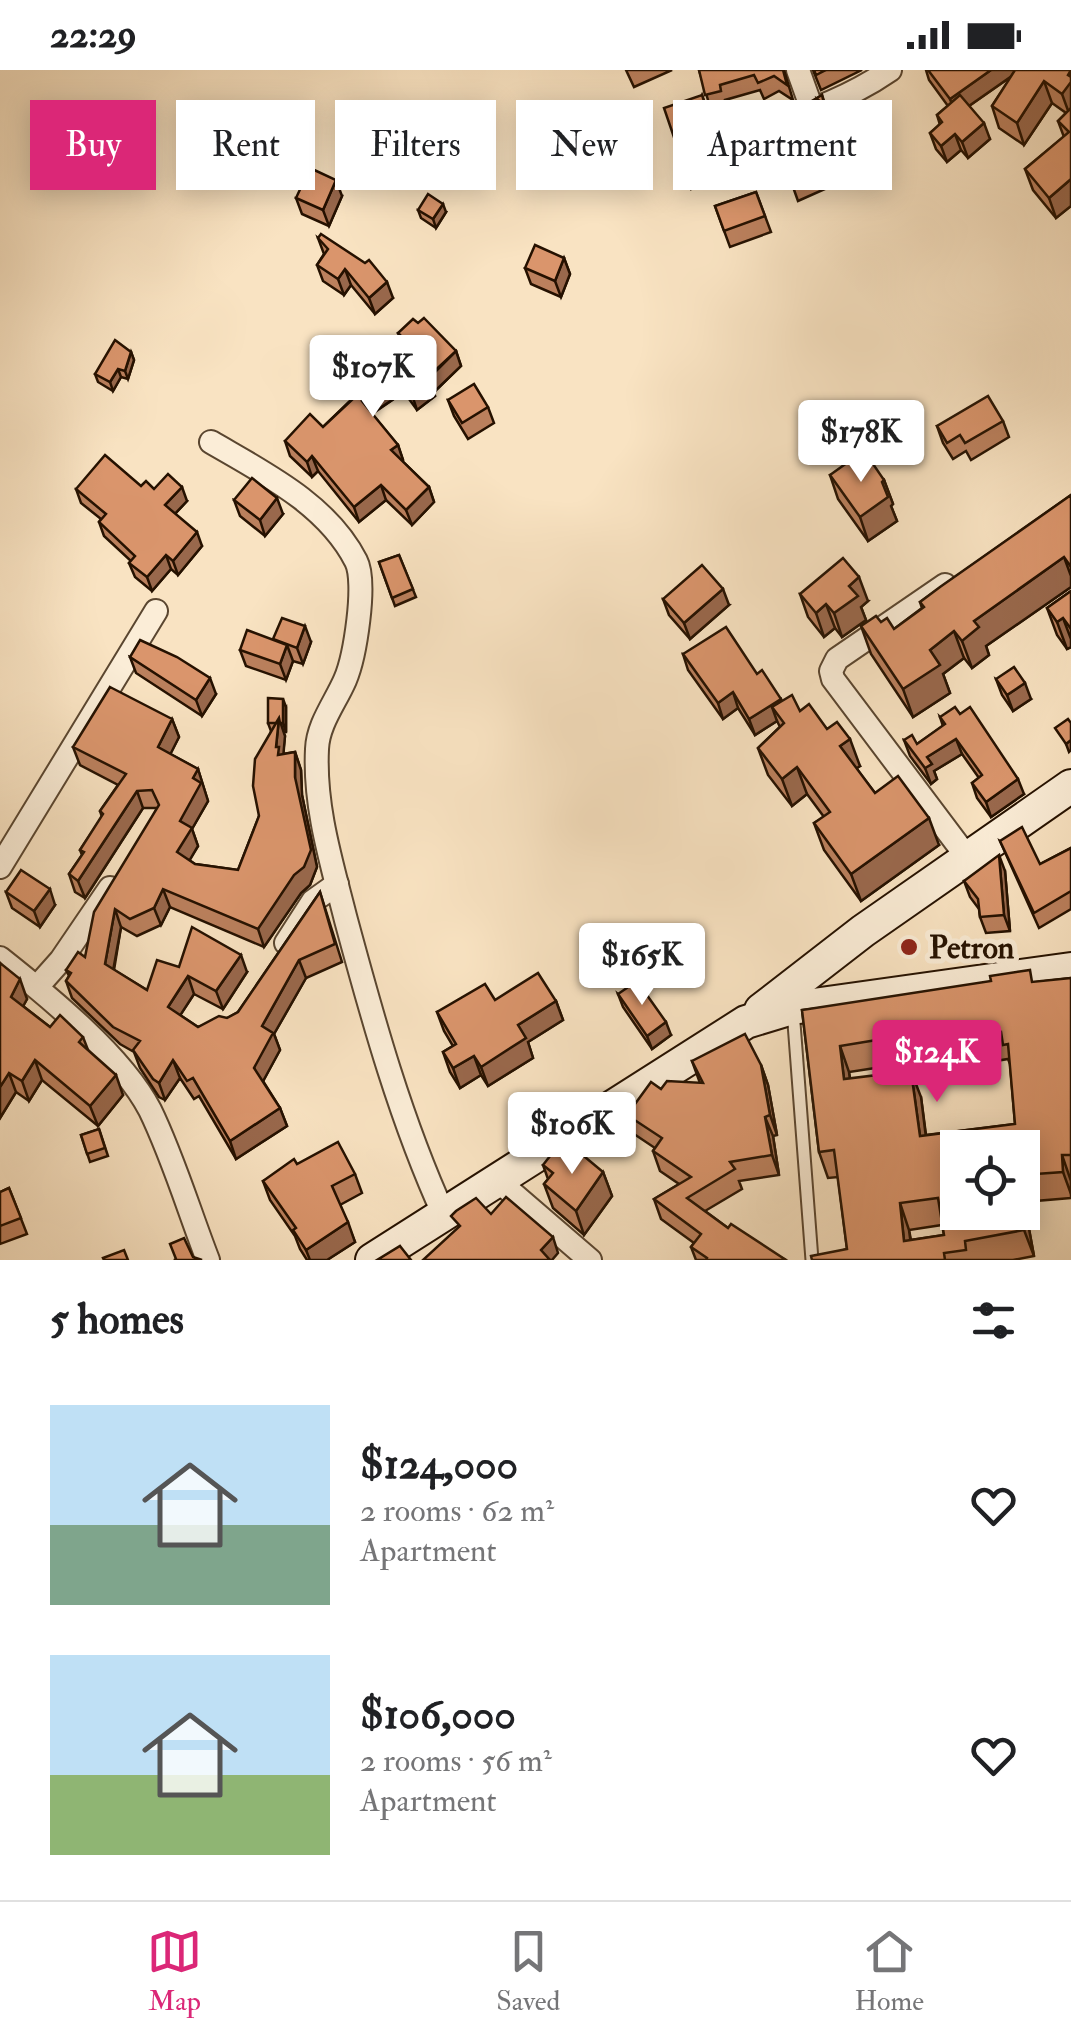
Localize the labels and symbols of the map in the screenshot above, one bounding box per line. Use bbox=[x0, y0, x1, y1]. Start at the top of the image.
pin: $107K bbox=[303, 335, 443, 420]
pin: $178K bbox=[791, 400, 931, 485]
pin: $165K bbox=[572, 923, 712, 1008]
place label: Petron bbox=[929, 928, 1015, 968]
marker: Petron bbox=[898, 936, 920, 958]
pin: $124K bbox=[867, 1020, 1007, 1105]
pin: $106K bbox=[502, 1092, 642, 1177]

